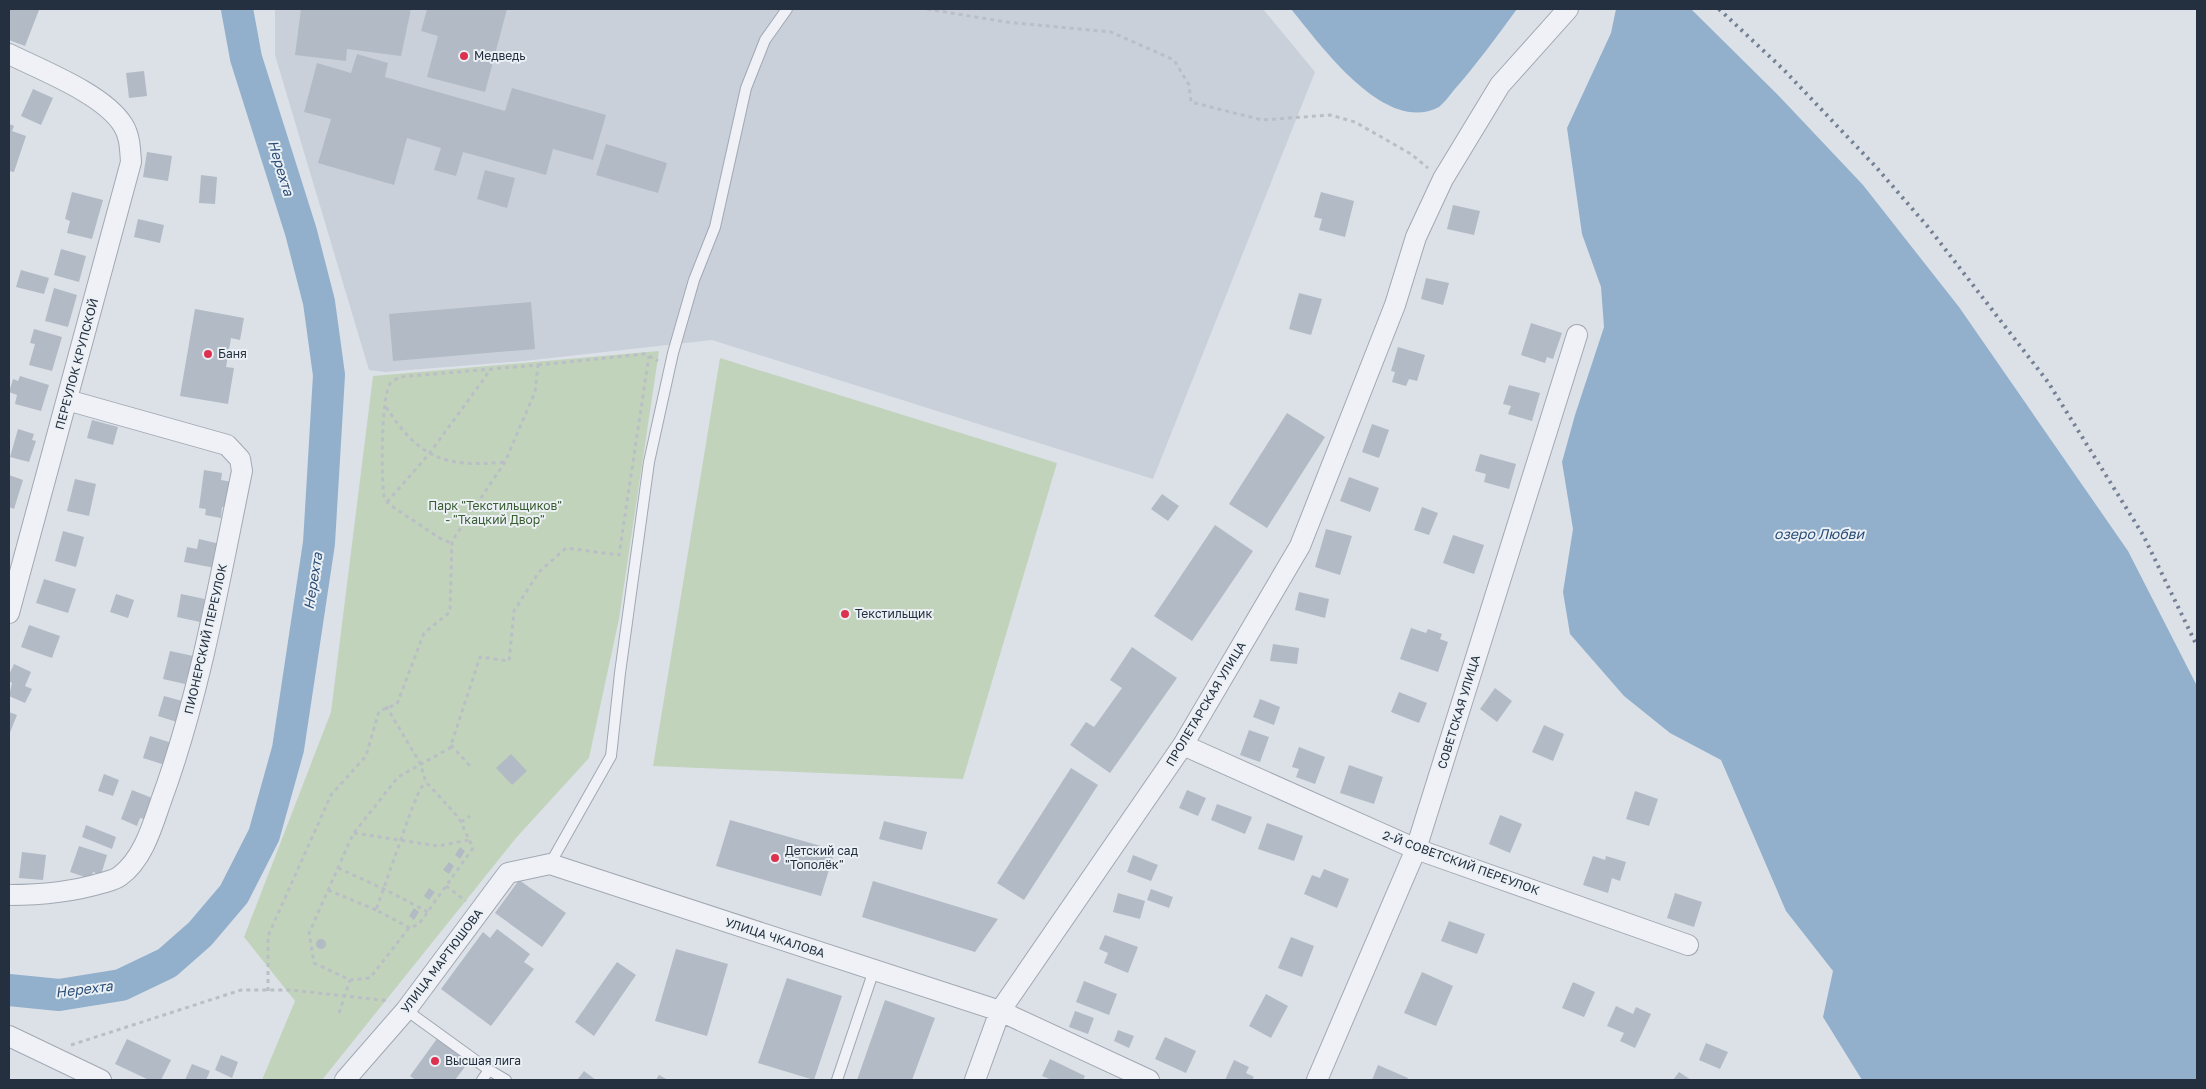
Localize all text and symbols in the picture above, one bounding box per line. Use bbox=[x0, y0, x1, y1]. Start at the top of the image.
place label: Медведь bbox=[474, 48, 526, 63]
marker: Медведь bbox=[458, 50, 470, 62]
water label: Нерехта bbox=[265, 138, 298, 199]
street label: ПЕРЕУЛОК КРУПСКОЙ bbox=[52, 297, 101, 431]
place label: Баня bbox=[218, 346, 247, 361]
marker: Баня bbox=[202, 348, 214, 360]
park label: Парк "Текстильщиков" - "Ткацкий Двор" bbox=[428, 498, 562, 527]
water label: озеро Любви bbox=[1774, 525, 1865, 542]
water label: Нерехта bbox=[300, 550, 326, 611]
street label: ПИОНЕРСКИЙ ПЕРЕУЛОК bbox=[181, 562, 230, 716]
place label: Текстильщик bbox=[855, 606, 932, 621]
marker: Текстильщик bbox=[839, 608, 851, 620]
street label: ПРОЛЕТАРСКАЯ УЛИЦА bbox=[1162, 639, 1249, 769]
street label: СОВЕТСКАЯ УЛИЦА bbox=[1434, 653, 1483, 771]
street label: 2-Й СОВЕТСКИЙ ПЕРЕУЛОК bbox=[1381, 827, 1542, 898]
place label: Детский сад "Тополёк" bbox=[785, 843, 858, 872]
marker: Детский сад "Тополёк" bbox=[769, 852, 781, 864]
street label: УЛИЦА МАРТЮШОВА bbox=[397, 906, 486, 1016]
street label: УЛИЦА ЧКАЛОВА bbox=[723, 914, 827, 961]
water label: Нерехта bbox=[54, 976, 115, 1000]
place label: Высшая лига bbox=[445, 1053, 521, 1068]
marker: Высшая лига bbox=[429, 1055, 441, 1067]

